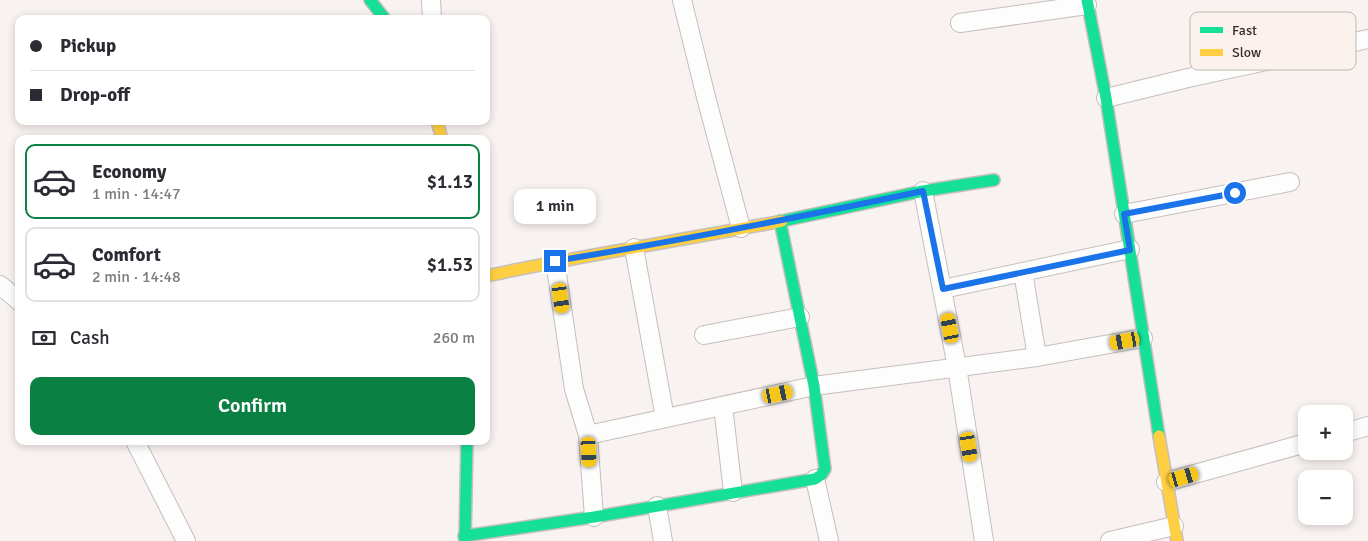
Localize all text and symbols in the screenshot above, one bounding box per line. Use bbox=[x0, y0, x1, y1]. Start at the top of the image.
legend bbox=[1190, 12, 1356, 70]
text: Fast bbox=[1232, 22, 1257, 39]
text: Pickup bbox=[60, 34, 116, 58]
text: Slow bbox=[1232, 44, 1261, 61]
text: Drop-off bbox=[60, 83, 130, 107]
icon: car bbox=[32, 159, 77, 204]
text: Economy bbox=[92, 160, 166, 184]
text: $1.13 bbox=[427, 170, 473, 194]
route start bbox=[1224, 182, 1246, 204]
text: 1 min · 14:47 bbox=[92, 184, 181, 204]
callout: 1 min bbox=[514, 188, 596, 224]
text: 1 min bbox=[536, 196, 574, 216]
icon: car bbox=[32, 242, 77, 287]
text: Comfort bbox=[92, 243, 161, 267]
route end bbox=[544, 250, 566, 272]
text: $1.53 bbox=[427, 253, 473, 277]
text: 2 min · 14:48 bbox=[92, 267, 181, 287]
car bbox=[551, 282, 570, 314]
car bbox=[939, 312, 960, 344]
icon: cash bbox=[30, 324, 58, 352]
text: Cash bbox=[70, 326, 110, 350]
text: 260 m bbox=[433, 328, 475, 348]
car bbox=[1108, 331, 1141, 351]
button: Confirm bbox=[30, 377, 475, 435]
car bbox=[761, 384, 794, 404]
map controls bbox=[1298, 405, 1353, 525]
button: + bbox=[1298, 405, 1353, 460]
car bbox=[959, 431, 978, 463]
car bbox=[580, 437, 597, 467]
car bbox=[1167, 466, 1200, 488]
button: − bbox=[1298, 470, 1353, 525]

